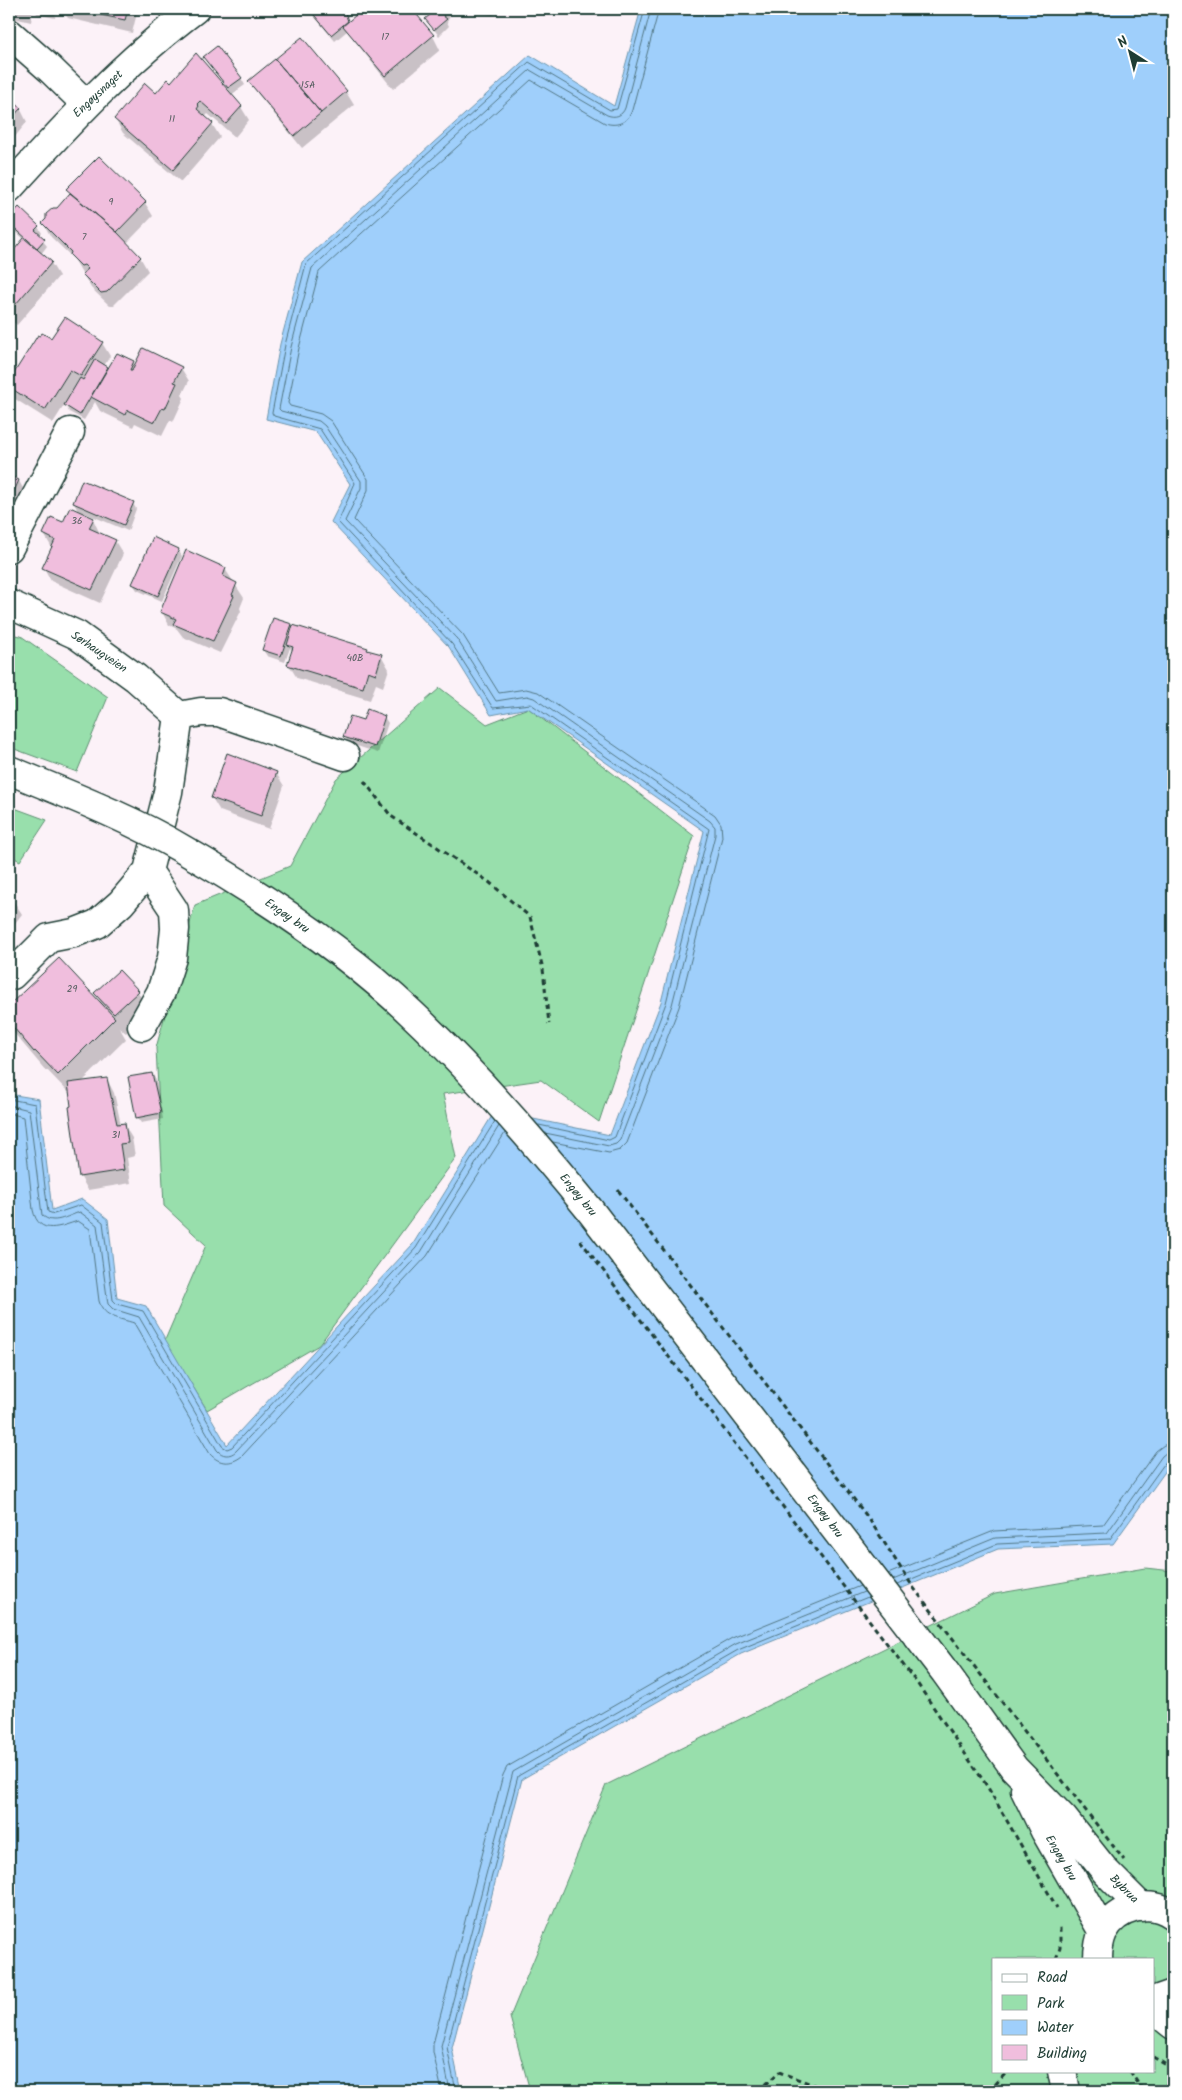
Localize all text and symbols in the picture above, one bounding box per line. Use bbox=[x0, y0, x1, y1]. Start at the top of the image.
north arrow bbox=[1104, 28, 1154, 78]
house number: 17 bbox=[381, 29, 389, 45]
text: N bbox=[1113, 31, 1133, 54]
street label: Engøysnaget bbox=[68, 65, 128, 122]
house number: 15A bbox=[301, 77, 315, 93]
house number: 11 bbox=[169, 111, 175, 127]
house number: 9 bbox=[109, 194, 114, 210]
house number: 7 bbox=[82, 229, 87, 245]
house number: 36 bbox=[71, 513, 83, 529]
street label: Sørhaugveien bbox=[67, 626, 131, 678]
house number: 40B bbox=[347, 650, 363, 666]
street label: Engøy bru bbox=[261, 894, 314, 939]
house number: 29 bbox=[67, 981, 77, 997]
house number: 31 bbox=[112, 1127, 120, 1143]
street label: Engøy bru bbox=[555, 1169, 602, 1221]
street label: Engøy bru bbox=[802, 1490, 848, 1542]
street label: Engøy bru bbox=[1040, 1831, 1082, 1885]
street label: Bybrua bbox=[1105, 1870, 1143, 1908]
legend bbox=[992, 1958, 1154, 2072]
text: Road bbox=[1037, 1966, 1068, 1990]
text: Park bbox=[1037, 1992, 1065, 2016]
text: Water bbox=[1037, 2016, 1074, 2040]
text: Building bbox=[1037, 2042, 1087, 2066]

